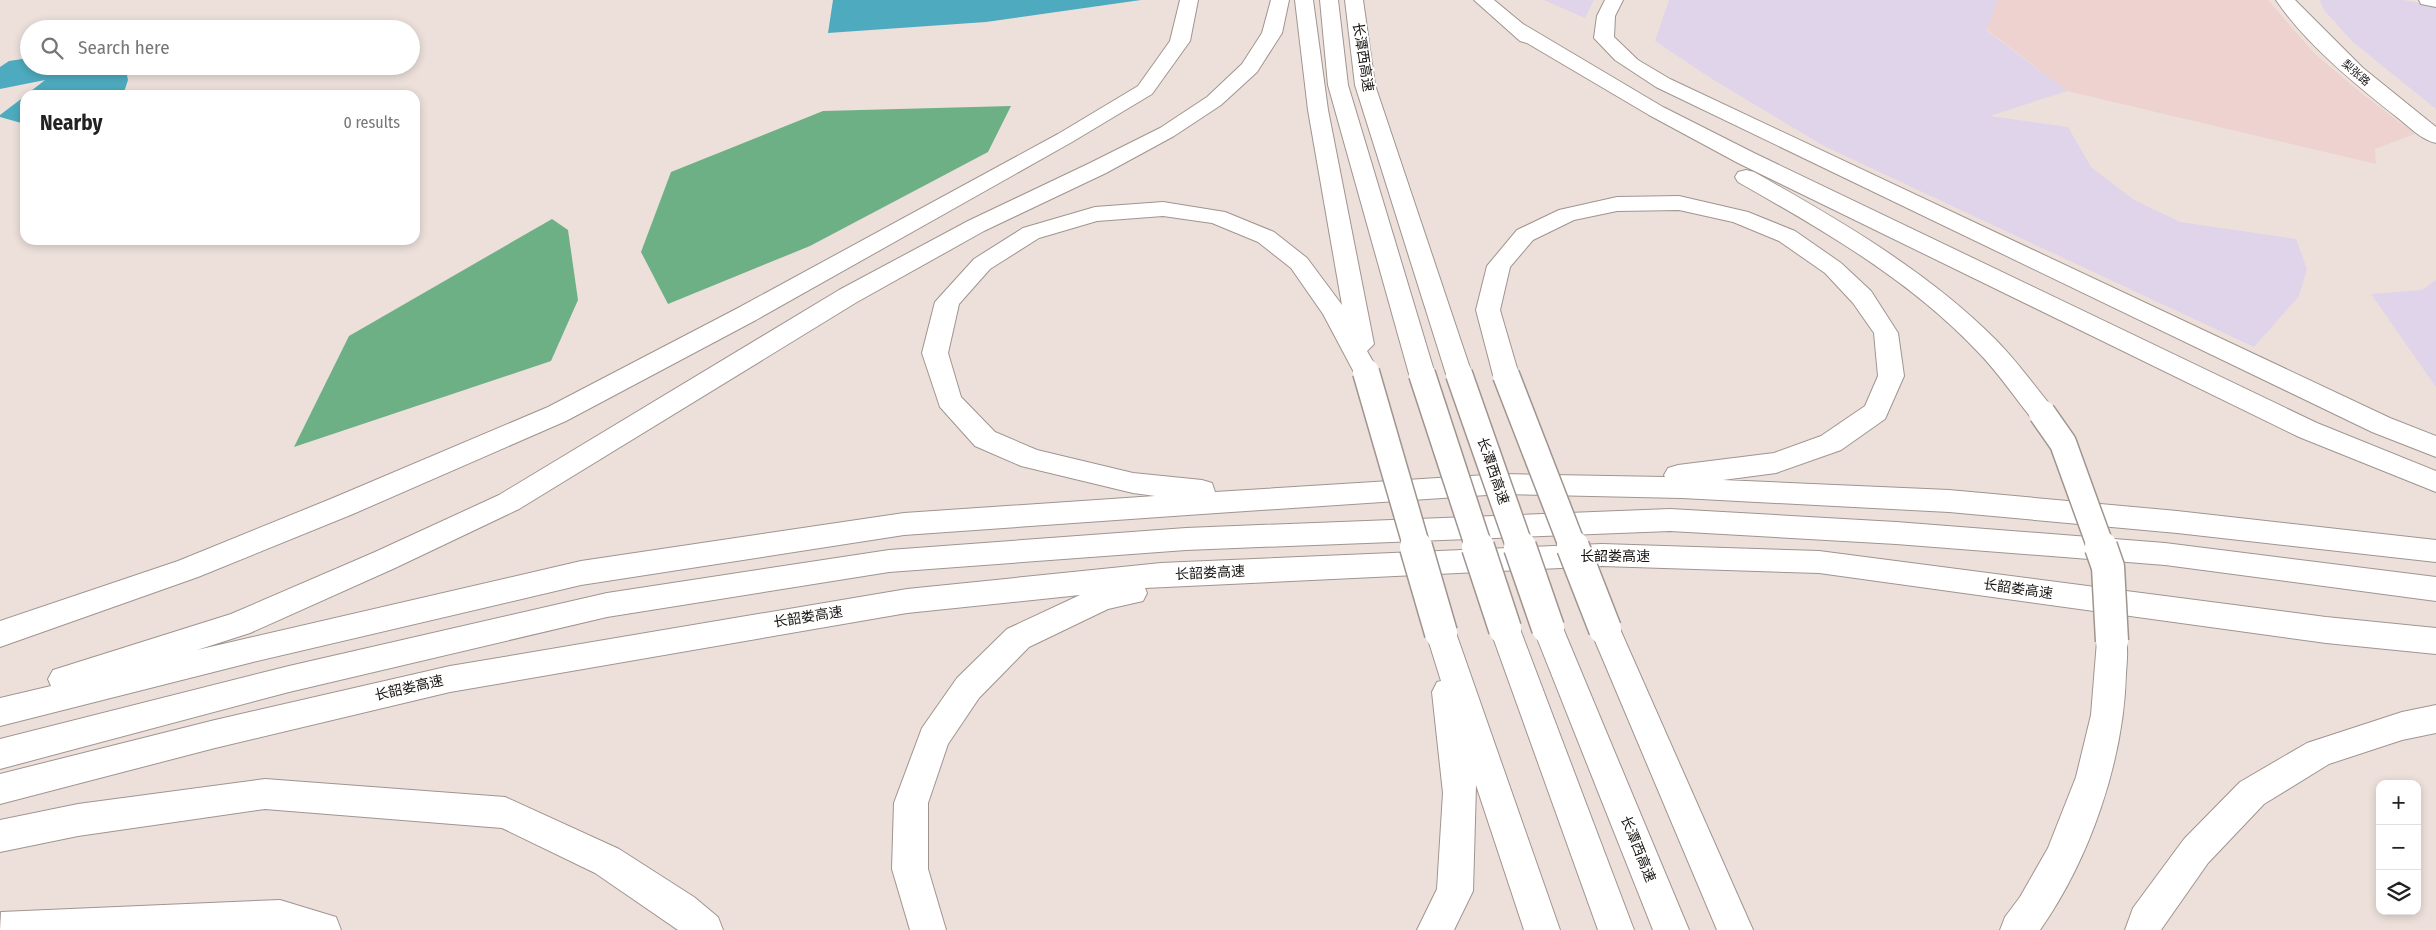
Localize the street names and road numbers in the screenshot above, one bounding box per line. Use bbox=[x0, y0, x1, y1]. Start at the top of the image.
street label: 长潭西高速 bbox=[1349, 21, 1377, 93]
street label: 梨张路 bbox=[2339, 57, 2373, 89]
street label: 长潭西高速 bbox=[1474, 435, 1512, 507]
street label: 长韶娄高速 bbox=[1580, 548, 1650, 565]
street label: 长韶娄高速 bbox=[1175, 563, 1245, 583]
street label: 长韶娄高速 bbox=[1982, 576, 2054, 602]
street label: 长韶娄高速 bbox=[772, 603, 844, 631]
street label: 长韶娄高速 bbox=[373, 672, 445, 704]
street label: 长潭西高速 bbox=[1617, 813, 1659, 885]

